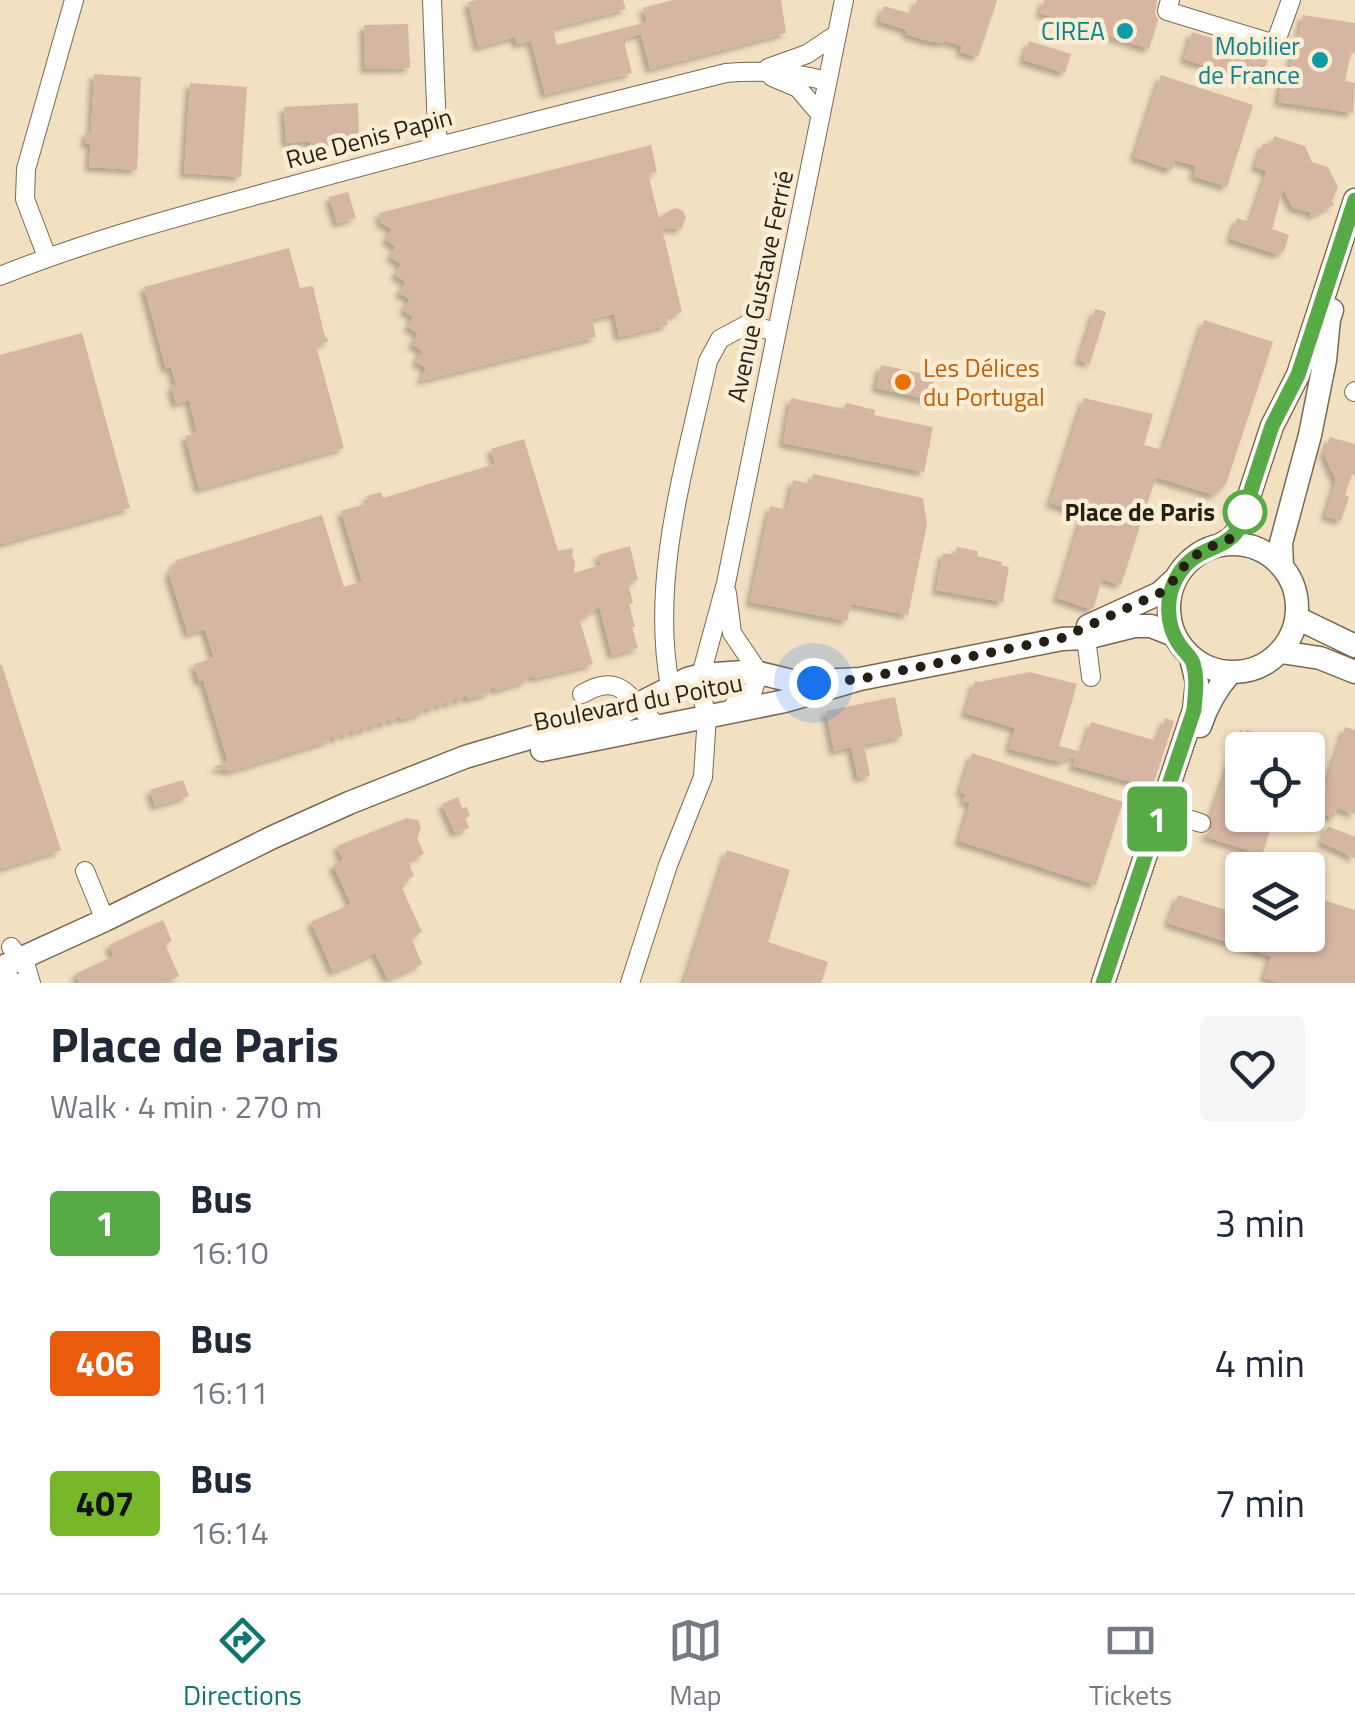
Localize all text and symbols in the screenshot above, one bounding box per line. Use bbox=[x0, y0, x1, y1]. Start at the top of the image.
place label: CIREA bbox=[1041, 12, 1105, 50]
marker: CIREA bbox=[1114, 20, 1136, 42]
place label: Mobilier de France bbox=[1198, 27, 1300, 94]
marker: Mobilier de France bbox=[1309, 49, 1331, 71]
street label: Rue Denis Papin bbox=[282, 98, 456, 178]
street label: Avenue Gustave Ferrié bbox=[717, 167, 803, 405]
place label: Les Délices du Portugal bbox=[923, 349, 1045, 416]
marker: Les Délices du Portugal bbox=[892, 371, 914, 393]
marker: Place de Paris bbox=[1224, 491, 1266, 533]
place label: Place de Paris bbox=[1065, 493, 1215, 531]
your location bbox=[789, 658, 839, 708]
street label: Boulevard du Poitou bbox=[530, 663, 746, 741]
map controls bbox=[1225, 732, 1325, 952]
button: locate bbox=[1225, 732, 1325, 832]
line badge: 1 bbox=[1124, 786, 1190, 852]
text: 1 bbox=[1147, 792, 1167, 846]
button: layers bbox=[1225, 852, 1325, 952]
text: Place de Paris bbox=[50, 1008, 339, 1081]
button: heart bbox=[1200, 1016, 1305, 1121]
text: Walk · 4 min · 270 m bbox=[50, 1082, 322, 1130]
text: Bus bbox=[190, 1170, 252, 1228]
text: 3 min bbox=[1215, 1194, 1305, 1252]
text: 1 bbox=[95, 1196, 115, 1250]
text: 16:10 bbox=[190, 1228, 269, 1276]
text: Bus bbox=[190, 1310, 252, 1368]
text: 4 min bbox=[1215, 1334, 1305, 1392]
text: 406 bbox=[76, 1336, 134, 1390]
text: 16:11 bbox=[190, 1368, 269, 1416]
text: Bus bbox=[190, 1450, 252, 1508]
text: 7 min bbox=[1215, 1474, 1305, 1532]
text: 407 bbox=[76, 1476, 134, 1530]
text: 16:14 bbox=[190, 1508, 269, 1556]
tab: Directions bbox=[183, 1613, 302, 1716]
tab: Map bbox=[668, 1613, 723, 1716]
tab: Tickets bbox=[1089, 1613, 1172, 1716]

